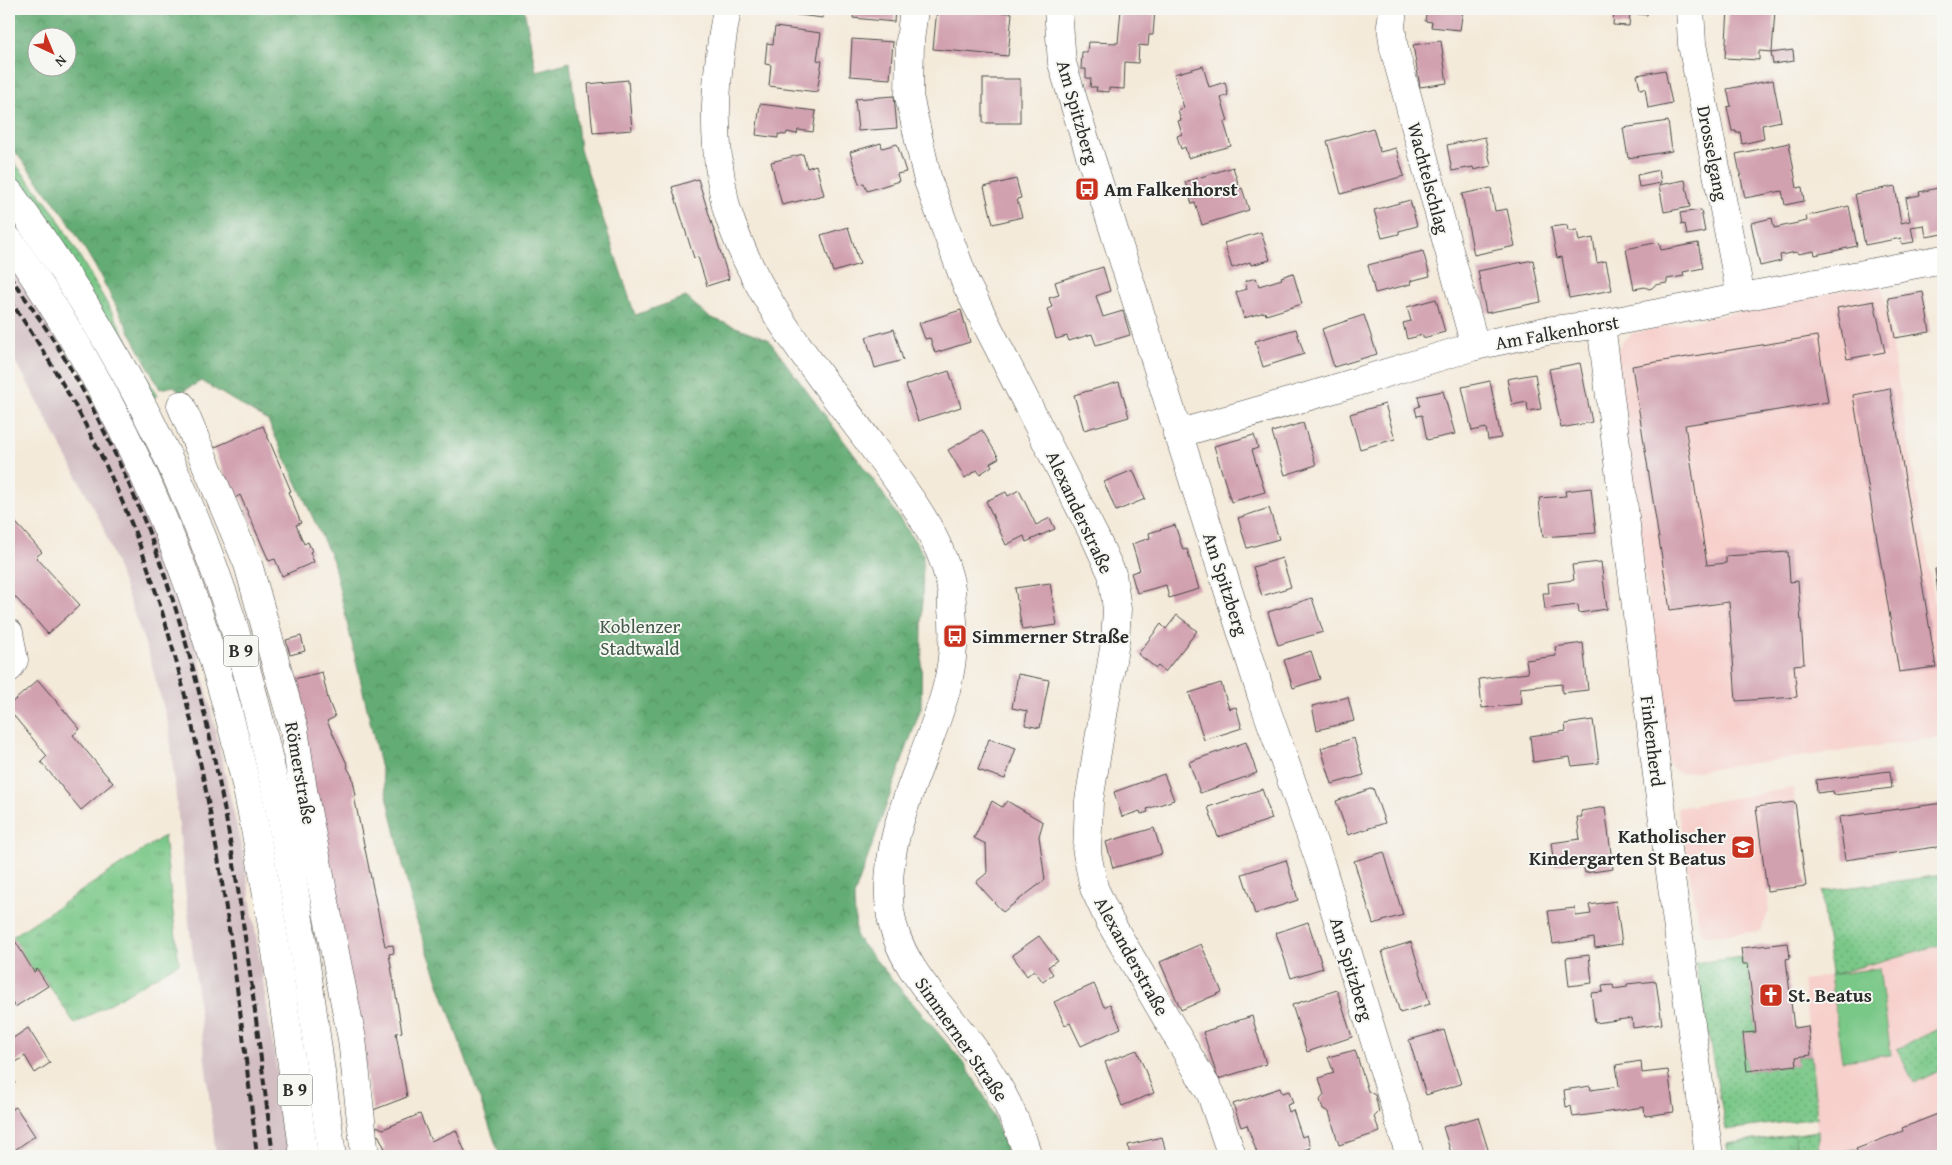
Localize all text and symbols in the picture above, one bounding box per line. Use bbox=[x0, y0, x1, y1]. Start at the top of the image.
north arrow bbox=[28, 28, 78, 78]
text: N bbox=[50, 51, 71, 72]
street label: Am Spitzberg bbox=[1050, 57, 1106, 168]
street label: Drosselgang bbox=[1690, 103, 1736, 204]
street label: Wachtelschlag bbox=[1401, 119, 1457, 237]
place label: Am Falkenhorst bbox=[1104, 175, 1239, 203]
bus stop icon: Am Falkenhorst bbox=[1074, 176, 1100, 202]
street label: Am Falkenhorst bbox=[1493, 307, 1621, 357]
street label: Alexanderstraße bbox=[1039, 446, 1121, 578]
street label: Am Spitzberg bbox=[1196, 529, 1256, 640]
park label: Koblenzer Stadtwald bbox=[600, 612, 681, 662]
place label: Simmerner Straße bbox=[972, 622, 1129, 650]
bus stop icon: Simmerner Straße bbox=[942, 623, 968, 649]
road number: B 9 bbox=[224, 636, 258, 666]
street label: Finkenherd bbox=[1634, 694, 1673, 789]
street label: Römerstraße bbox=[278, 719, 324, 827]
place label: Katholischer Kindergarten St Beatus bbox=[1529, 822, 1726, 872]
school or university icon: Katholischer Kindergarten St Beatus bbox=[1730, 834, 1756, 860]
street label: Alexanderstraße bbox=[1088, 891, 1176, 1021]
street label: Am Spitzberg bbox=[1323, 914, 1381, 1025]
street label: Simmerner Straße bbox=[908, 971, 1016, 1107]
place label: St. Beatus bbox=[1788, 981, 1872, 1009]
church icon: St. Beatus bbox=[1758, 982, 1784, 1008]
road number: B 9 bbox=[278, 1074, 312, 1106]

